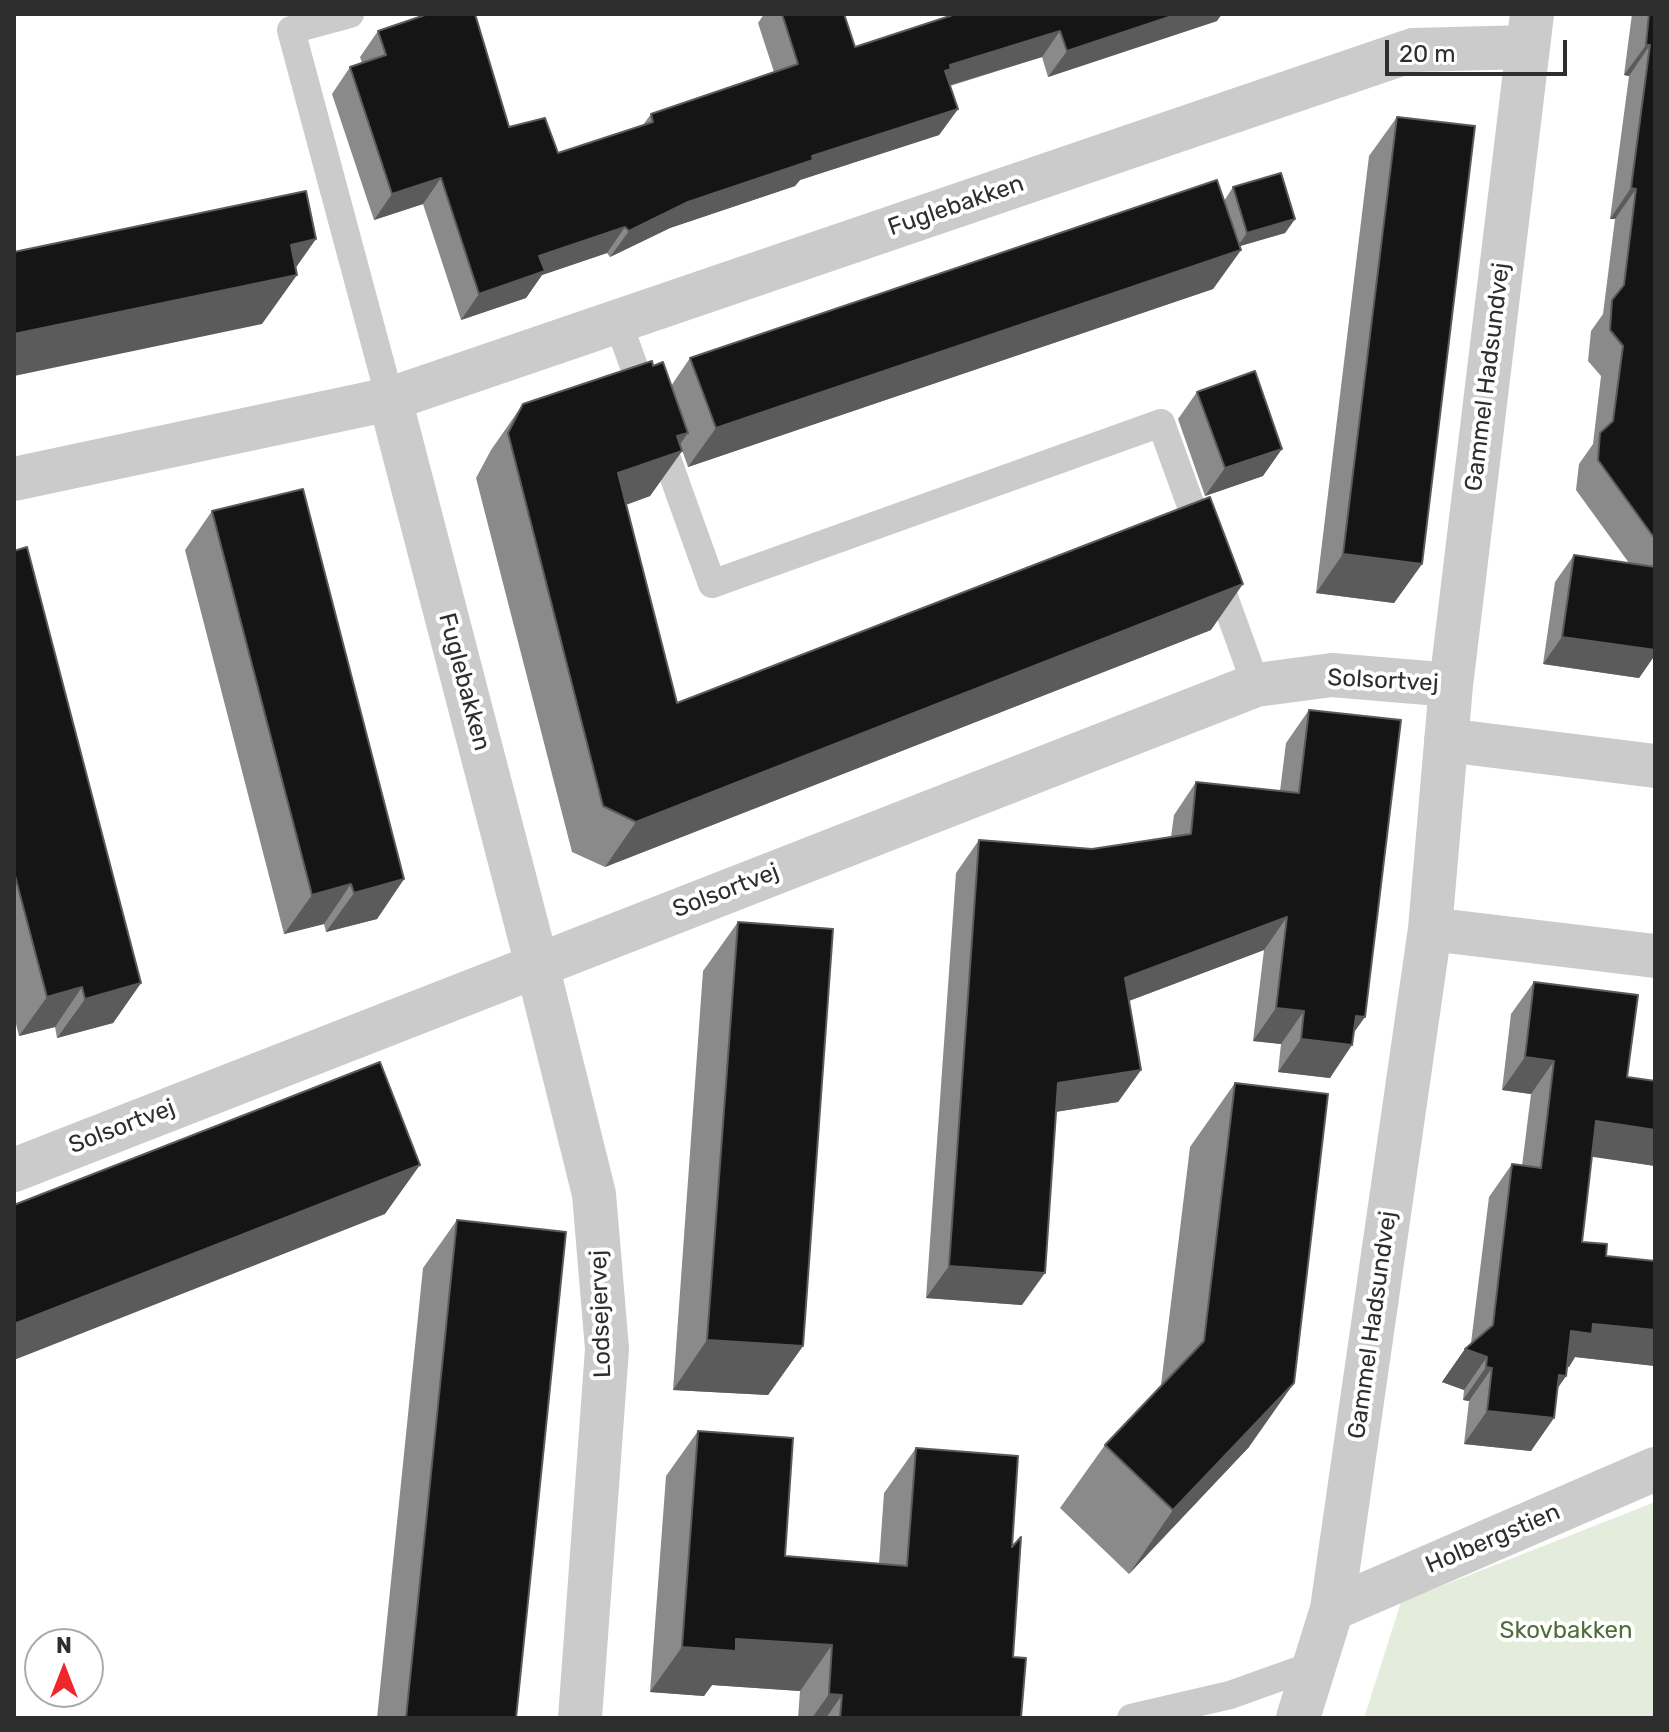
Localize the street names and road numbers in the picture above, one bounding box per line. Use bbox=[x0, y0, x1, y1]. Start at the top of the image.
street label: Fuglebakken bbox=[884, 169, 1028, 243]
street label: Gammel Hadsundvej bbox=[1460, 261, 1516, 493]
street label: Fuglebakken bbox=[432, 610, 496, 754]
street label: Solsortvej bbox=[1327, 664, 1439, 698]
street label: Solsortvej bbox=[669, 858, 783, 924]
street label: Solsortvej bbox=[65, 1094, 179, 1160]
street label: Gammel Hadsundvej bbox=[1343, 1209, 1403, 1441]
street label: Lodsejervej bbox=[584, 1250, 618, 1378]
street label: Holbergstien bbox=[1422, 1498, 1564, 1580]

